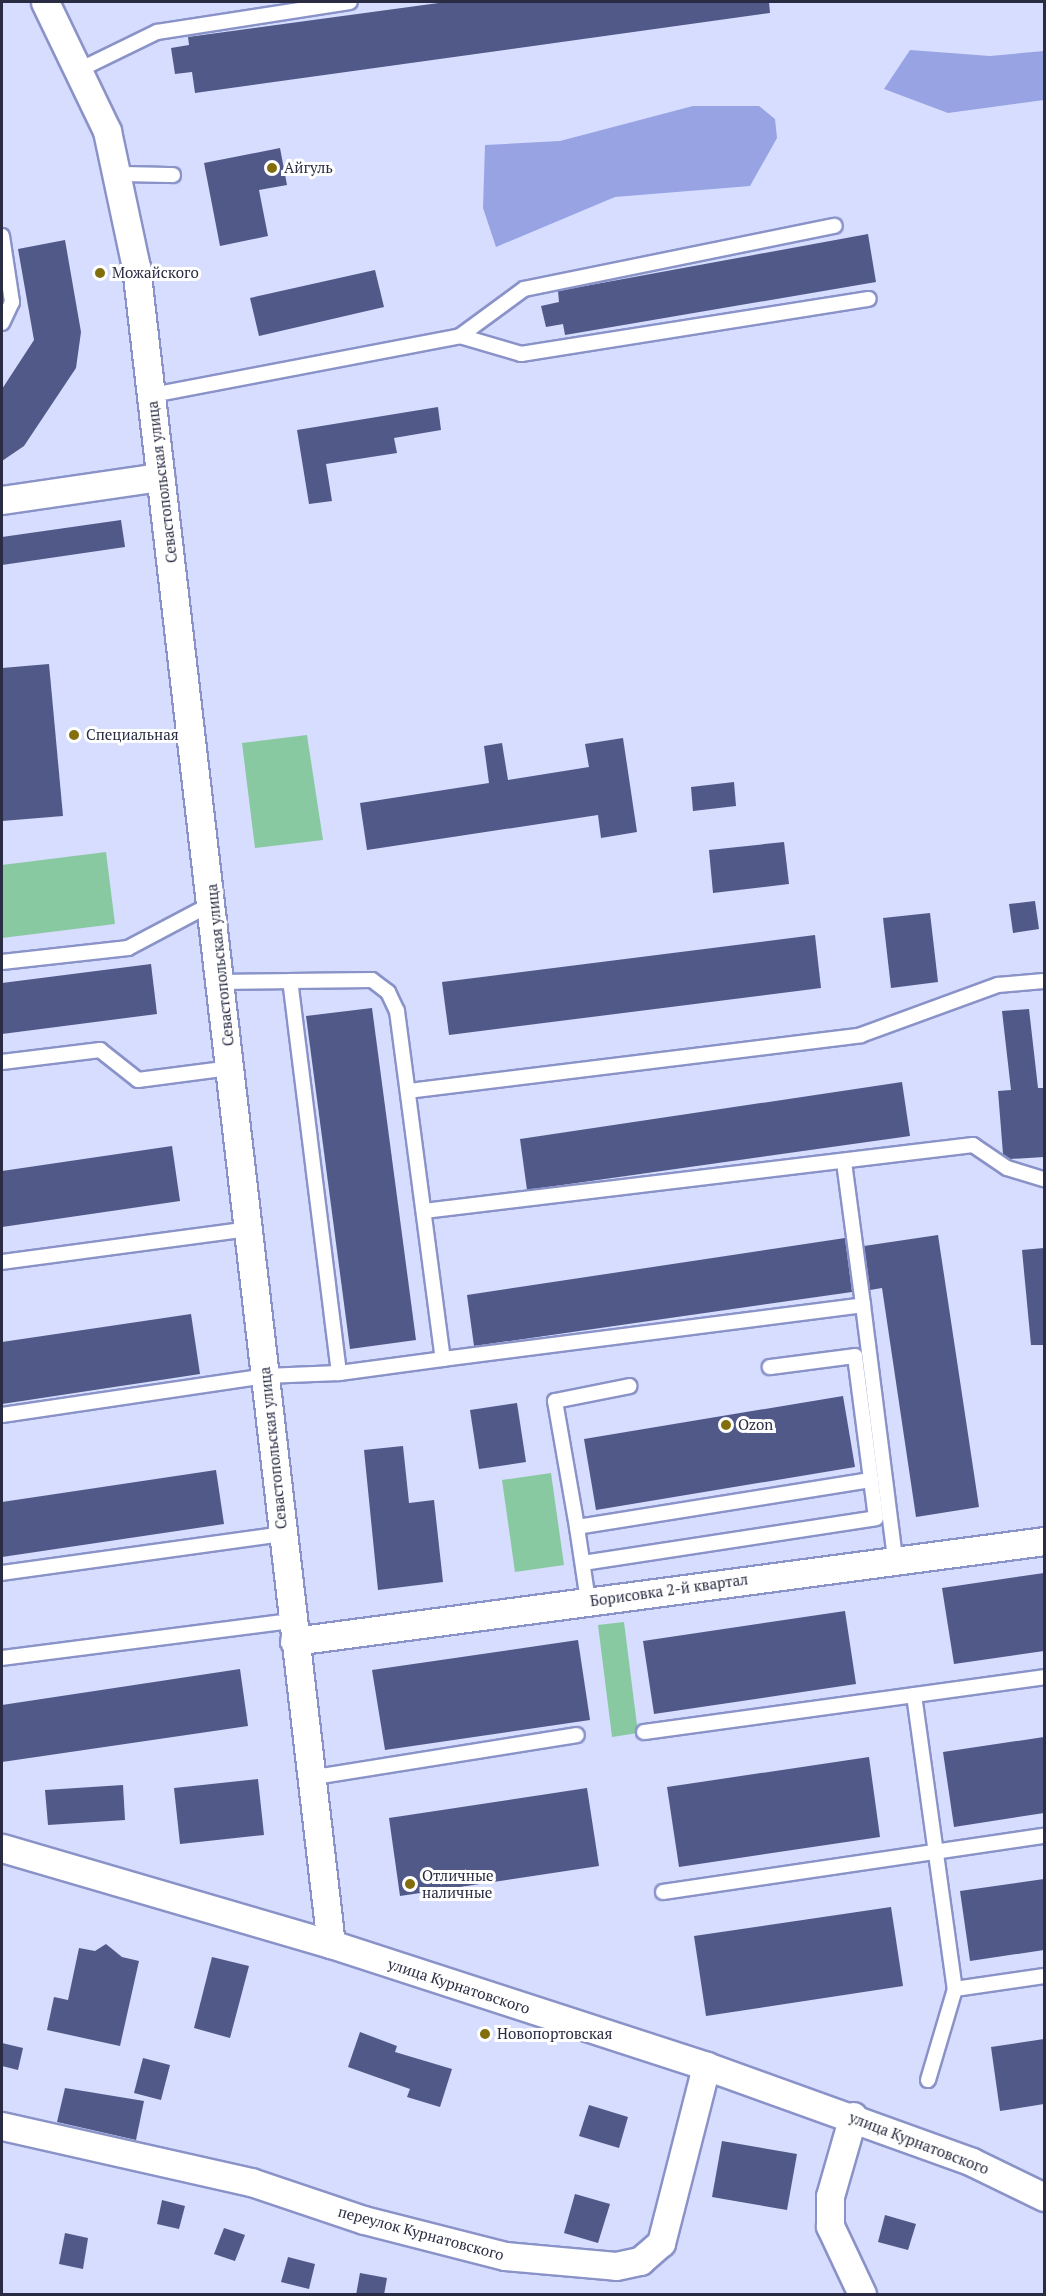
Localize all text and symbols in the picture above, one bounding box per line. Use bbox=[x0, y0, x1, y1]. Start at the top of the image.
place label: Айгуль bbox=[284, 159, 333, 177]
marker: Айгуль bbox=[265, 161, 279, 175]
place label: Можайского bbox=[112, 264, 199, 282]
marker: Можайского bbox=[93, 266, 107, 280]
street label: Севастопольская улица bbox=[143, 400, 181, 564]
place label: Специальная bbox=[86, 726, 179, 744]
marker: Специальная bbox=[67, 728, 81, 742]
street label: Севастопольская улица bbox=[203, 883, 237, 1047]
street label: Севастопольская улица bbox=[256, 1366, 290, 1530]
place label: Ozon bbox=[738, 1416, 773, 1434]
marker: Ozon bbox=[719, 1418, 733, 1432]
street label: Борисовка 2-й квартал bbox=[589, 1570, 749, 1610]
place label: Отличные наличные bbox=[422, 1866, 494, 1901]
marker: Отличные наличные bbox=[403, 1877, 417, 1891]
street label: улица Курнатовского bbox=[386, 1955, 532, 2017]
place label: Новопортовская bbox=[497, 2025, 612, 2043]
marker: Новопортовская bbox=[478, 2027, 492, 2041]
street label: улица Курнатовского bbox=[847, 2108, 991, 2178]
street label: переулок Курнатовского bbox=[336, 2202, 506, 2264]

